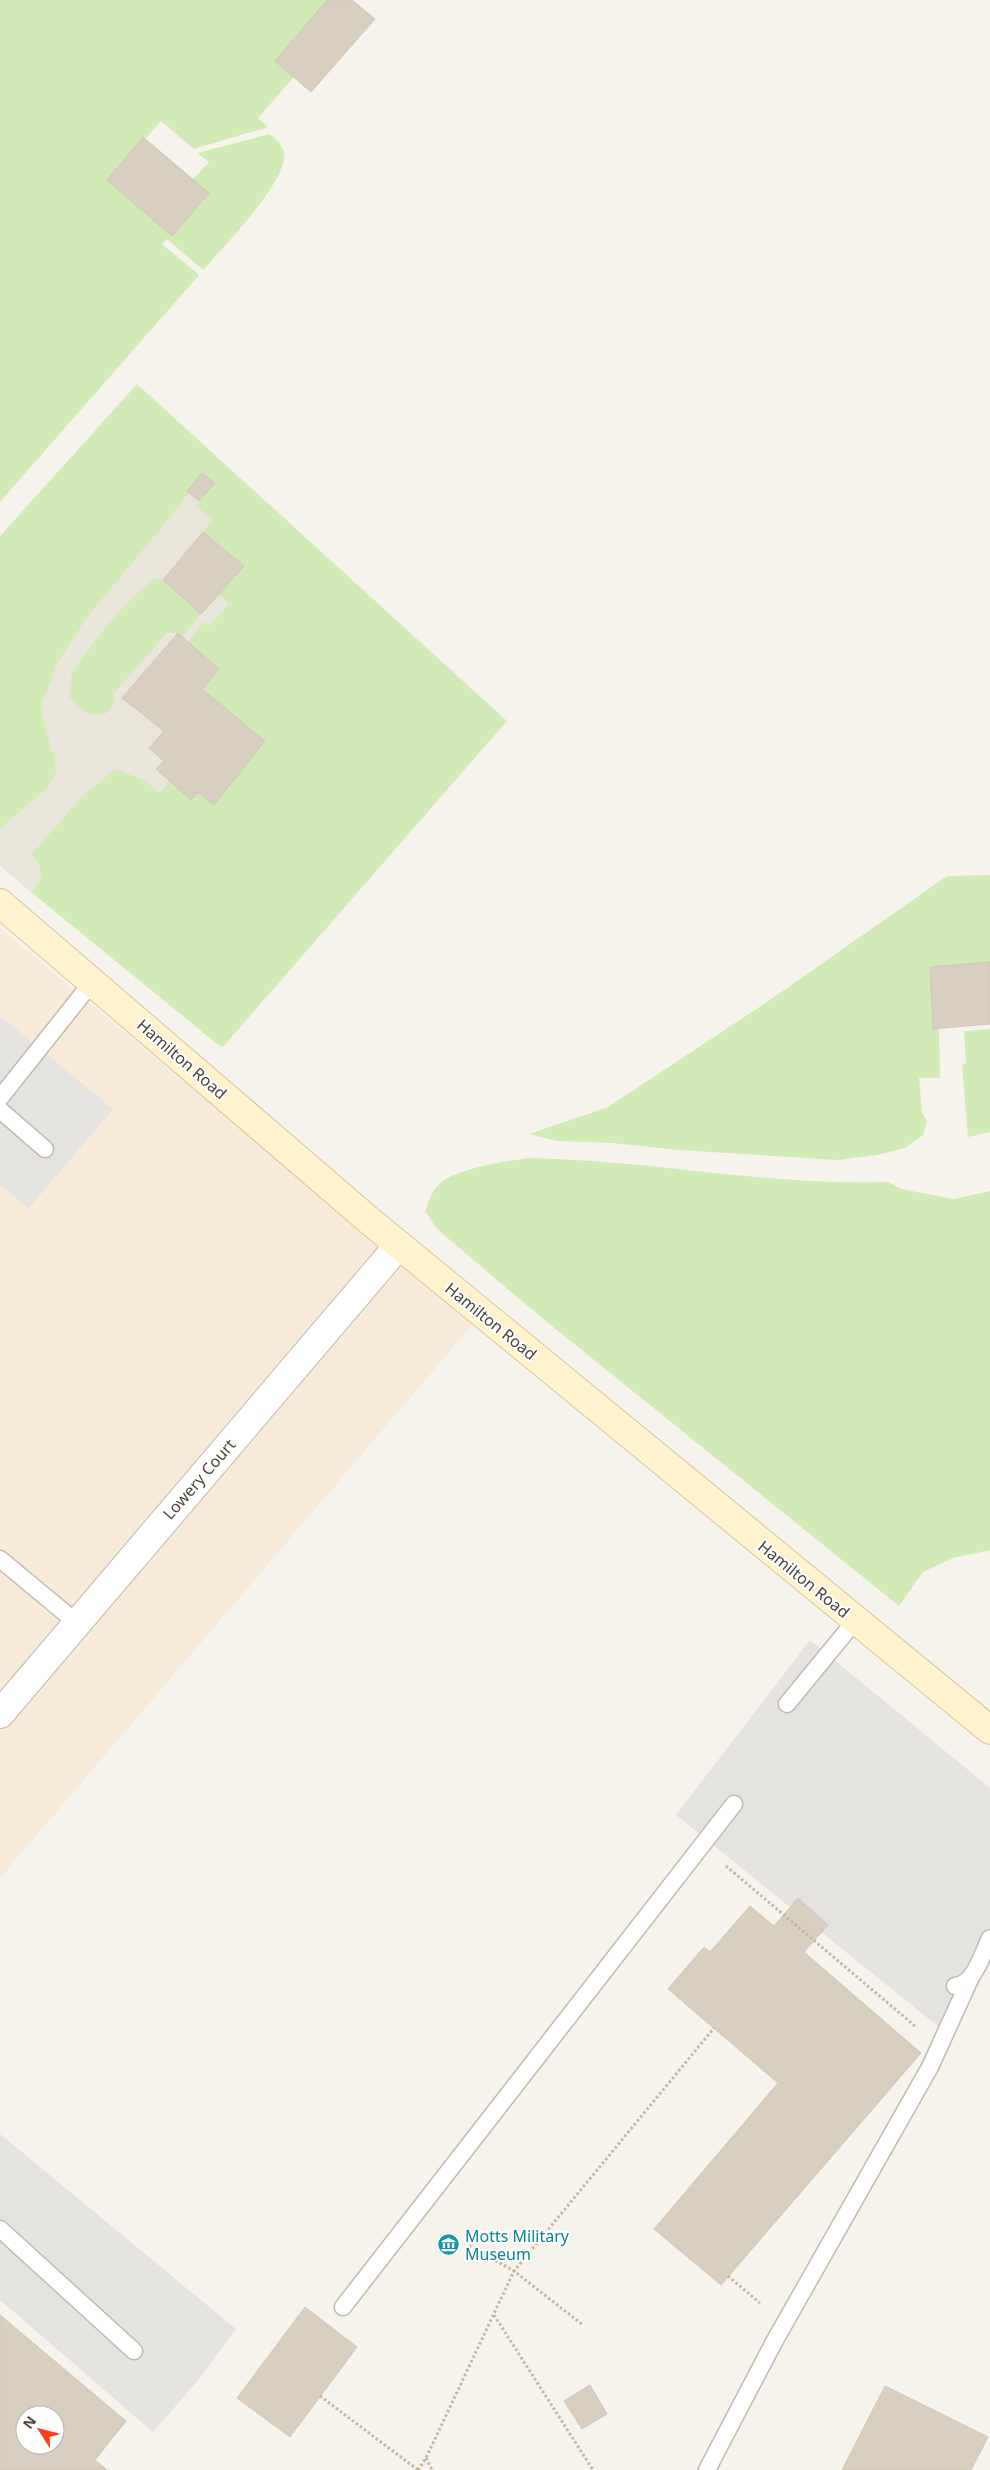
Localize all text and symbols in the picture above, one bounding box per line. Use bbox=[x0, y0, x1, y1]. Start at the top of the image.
street label: Hamilton Road bbox=[133, 1014, 231, 1104]
street label: Hamilton Road bbox=[441, 1277, 541, 1365]
street label: Lowery Court bbox=[158, 1434, 240, 1524]
street label: Hamilton Road bbox=[754, 1535, 854, 1623]
place label: Motts Military Museum bbox=[465, 2225, 570, 2265]
museum icon: Motts Military Museum bbox=[437, 2233, 461, 2257]
north arrow bbox=[15, 2405, 65, 2455]
text: N bbox=[18, 2412, 40, 2432]

